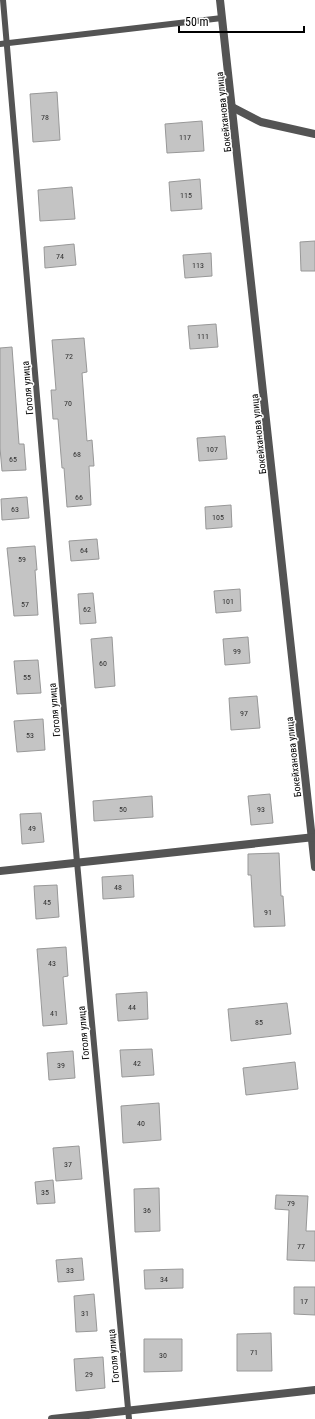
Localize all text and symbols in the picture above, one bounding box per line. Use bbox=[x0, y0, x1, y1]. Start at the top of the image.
scale bar bbox=[179, 8, 304, 34]
text: 50 m bbox=[185, 15, 209, 29]
street label: Бокейханова улица bbox=[214, 71, 233, 153]
house number: 78 bbox=[41, 113, 49, 122]
house number: 117 bbox=[179, 133, 191, 142]
house number: 115 bbox=[180, 191, 192, 200]
house number: 74 bbox=[56, 252, 64, 261]
house number: 113 bbox=[192, 261, 204, 270]
house number: 111 bbox=[197, 332, 209, 341]
house number: 72 bbox=[65, 352, 73, 361]
street label: Гоголя улица bbox=[20, 360, 35, 415]
street label: Бокейханова улица bbox=[249, 393, 268, 475]
house number: 70 bbox=[64, 399, 72, 408]
house number: 107 bbox=[206, 445, 218, 454]
house number: 68 bbox=[73, 450, 81, 459]
house number: 65 bbox=[9, 455, 17, 464]
house number: 66 bbox=[75, 493, 83, 502]
house number: 63 bbox=[11, 505, 19, 514]
house number: 105 bbox=[212, 513, 224, 522]
house number: 64 bbox=[80, 546, 88, 555]
house number: 59 bbox=[18, 555, 26, 564]
house number: 101 bbox=[222, 597, 234, 606]
house number: 57 bbox=[21, 600, 29, 609]
house number: 62 bbox=[83, 605, 91, 614]
house number: 99 bbox=[233, 647, 241, 656]
house number: 60 bbox=[99, 659, 107, 668]
house number: 55 bbox=[23, 673, 31, 682]
street label: Гоголя улица bbox=[47, 682, 62, 737]
house number: 97 bbox=[240, 709, 248, 718]
street label: Бокейханова улица bbox=[284, 716, 303, 798]
house number: 53 bbox=[26, 731, 34, 740]
house number: 50 bbox=[119, 805, 127, 814]
house number: 93 bbox=[257, 805, 265, 814]
house number: 49 bbox=[28, 824, 36, 833]
house number: 48 bbox=[114, 883, 122, 892]
house number: 45 bbox=[43, 898, 51, 907]
house number: 91 bbox=[264, 908, 272, 917]
house number: 43 bbox=[48, 959, 56, 968]
house number: 44 bbox=[128, 1003, 136, 1012]
street label: Гоголя улица bbox=[76, 1005, 91, 1060]
house number: 41 bbox=[50, 1009, 58, 1018]
house number: 85 bbox=[255, 1018, 263, 1027]
house number: 42 bbox=[133, 1059, 141, 1068]
house number: 39 bbox=[57, 1061, 65, 1070]
house number: 40 bbox=[137, 1119, 145, 1128]
house number: 37 bbox=[64, 1160, 72, 1169]
house number: 35 bbox=[41, 1188, 49, 1197]
house number: 79 bbox=[287, 1199, 295, 1208]
house number: 36 bbox=[143, 1206, 151, 1215]
house number: 77 bbox=[297, 1242, 305, 1251]
house number: 33 bbox=[66, 1266, 74, 1275]
house number: 34 bbox=[160, 1275, 168, 1284]
house number: 17 bbox=[300, 1297, 308, 1306]
house number: 31 bbox=[81, 1309, 89, 1318]
street label: Гоголя улица bbox=[106, 1328, 121, 1383]
house number: 71 bbox=[250, 1348, 258, 1357]
house number: 30 bbox=[159, 1351, 167, 1360]
house number: 29 bbox=[85, 1370, 93, 1379]

